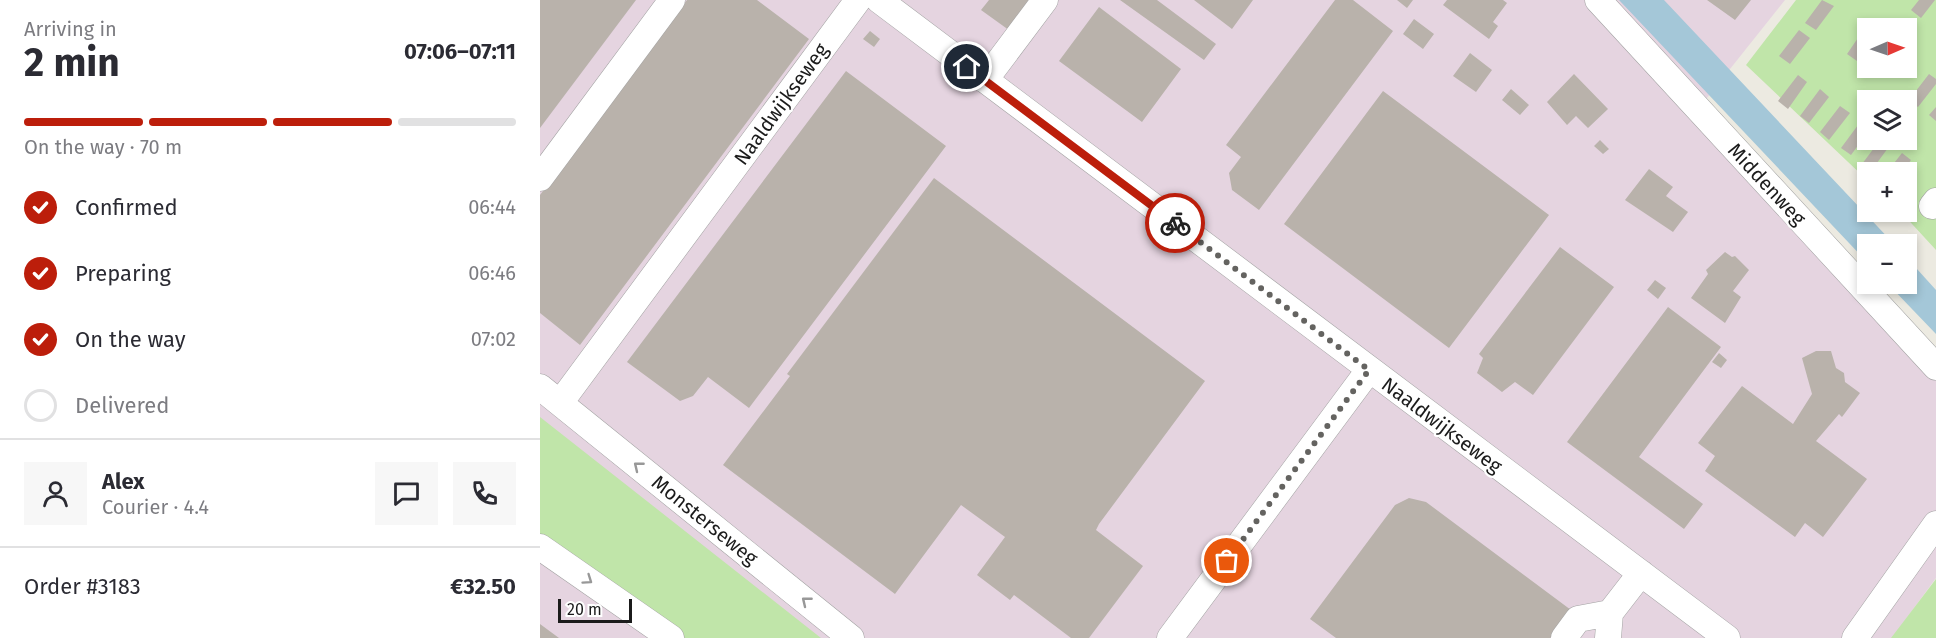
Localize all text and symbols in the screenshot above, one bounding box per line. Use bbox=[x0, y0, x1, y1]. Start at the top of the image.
text: Arriving in bbox=[24, 17, 117, 41]
north arrow bbox=[1857, 18, 1917, 78]
map controls bbox=[1857, 18, 1917, 294]
text: 07:06–07:11 bbox=[404, 38, 516, 65]
street label: Naaldwijkseweg bbox=[729, 38, 834, 169]
text: 2 min bbox=[24, 40, 120, 86]
pin bbox=[941, 41, 992, 92]
icon: home bbox=[950, 50, 983, 83]
button: layers bbox=[1857, 90, 1917, 150]
text: On the way · 70 m bbox=[24, 135, 182, 159]
street label: Middenweg bbox=[1723, 138, 1811, 230]
button: + bbox=[1857, 162, 1917, 222]
icon: check bbox=[24, 191, 57, 224]
courier bbox=[1145, 193, 1205, 253]
text: Confirmed bbox=[75, 194, 178, 221]
text: 06:44 bbox=[468, 195, 516, 219]
icon: bike bbox=[1159, 207, 1192, 240]
button: − bbox=[1857, 234, 1917, 294]
icon: check bbox=[24, 257, 57, 290]
text: Preparing bbox=[75, 260, 171, 287]
text: 06:46 bbox=[468, 261, 516, 285]
icon: check bbox=[24, 323, 57, 356]
text: On the way bbox=[75, 326, 186, 353]
text: 07:02 bbox=[471, 327, 516, 351]
street label: Naaldwijkseweg bbox=[1377, 372, 1507, 478]
text: Delivered bbox=[75, 392, 170, 419]
button: person bbox=[24, 462, 87, 525]
button: chat bbox=[375, 462, 438, 525]
button: phone bbox=[453, 462, 516, 525]
one-way arrow bbox=[634, 462, 645, 473]
text: Alex bbox=[102, 468, 145, 495]
street label: Monsterseweg bbox=[647, 470, 763, 570]
text: Courier · 4.4 bbox=[102, 495, 209, 519]
pin bbox=[1201, 535, 1252, 586]
icon: bag bbox=[1210, 544, 1243, 577]
text: Order #3183 bbox=[24, 573, 141, 600]
text: €32.50 bbox=[450, 573, 516, 600]
one-way arrow bbox=[581, 573, 592, 584]
scale bar bbox=[558, 596, 632, 624]
one-way arrow bbox=[802, 598, 813, 609]
text: 20 m bbox=[567, 600, 602, 619]

